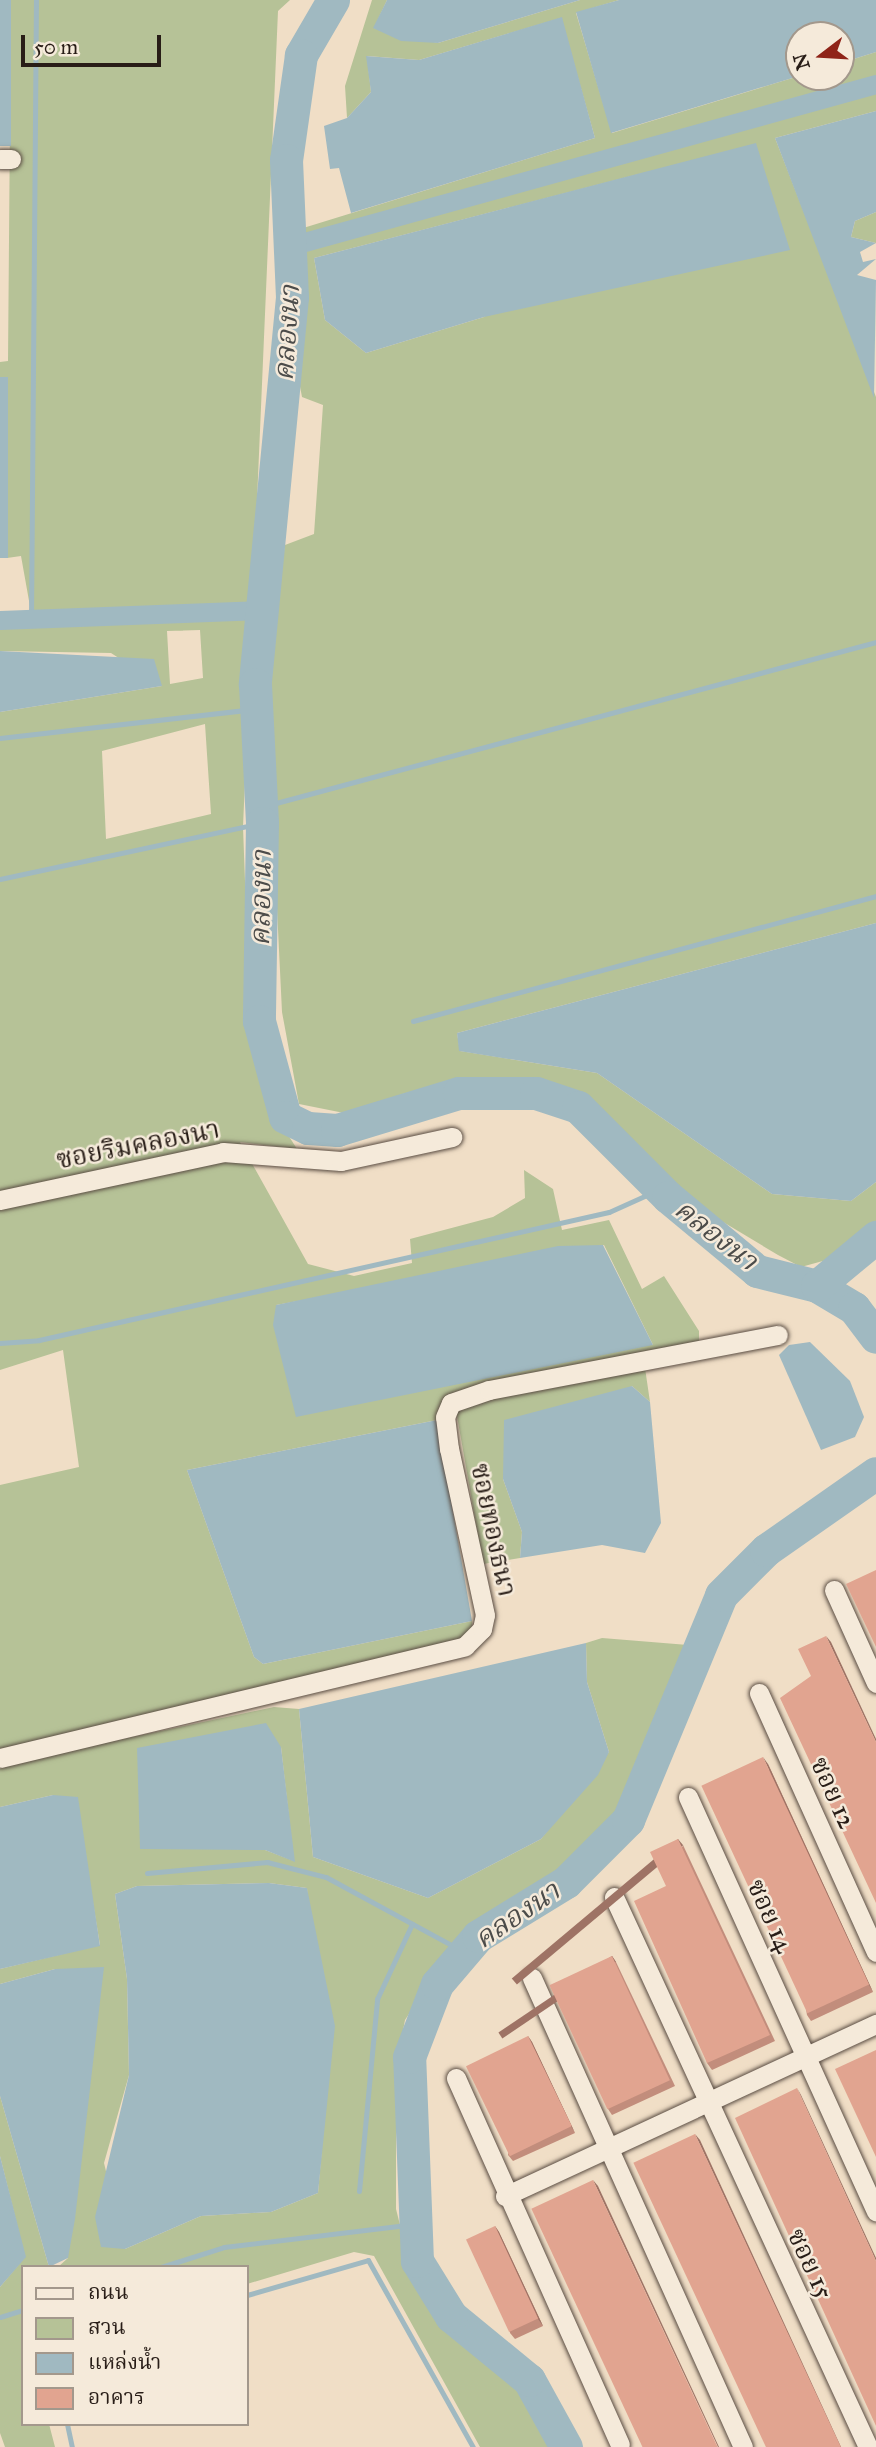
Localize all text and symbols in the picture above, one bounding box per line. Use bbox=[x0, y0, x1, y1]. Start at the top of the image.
scale bar bbox=[24, 21, 164, 65]
north arrow bbox=[785, 21, 855, 91]
text: 50 m bbox=[34, 34, 78, 60]
text: N bbox=[788, 51, 815, 73]
water label: คลองนา bbox=[267, 284, 307, 382]
water label: คลองนา bbox=[243, 850, 279, 946]
street label: ซอยริมคลองนา bbox=[54, 1114, 222, 1176]
water label: คลองนา bbox=[668, 1192, 764, 1278]
street label: ซอยทองธนา bbox=[464, 1461, 522, 1599]
street label: ซอย 12 bbox=[803, 1752, 863, 1834]
water label: คลองนา bbox=[468, 1874, 566, 1956]
street label: ซอย 14 bbox=[740, 1875, 800, 1957]
street label: ซอย 15 bbox=[780, 2224, 840, 2304]
legend bbox=[21, 2265, 248, 2426]
text: ถนน bbox=[88, 2279, 129, 2305]
text: สวน bbox=[88, 2314, 126, 2340]
text: แหล่งน้ำ bbox=[88, 2349, 161, 2375]
text: อาคาร bbox=[88, 2384, 145, 2410]

